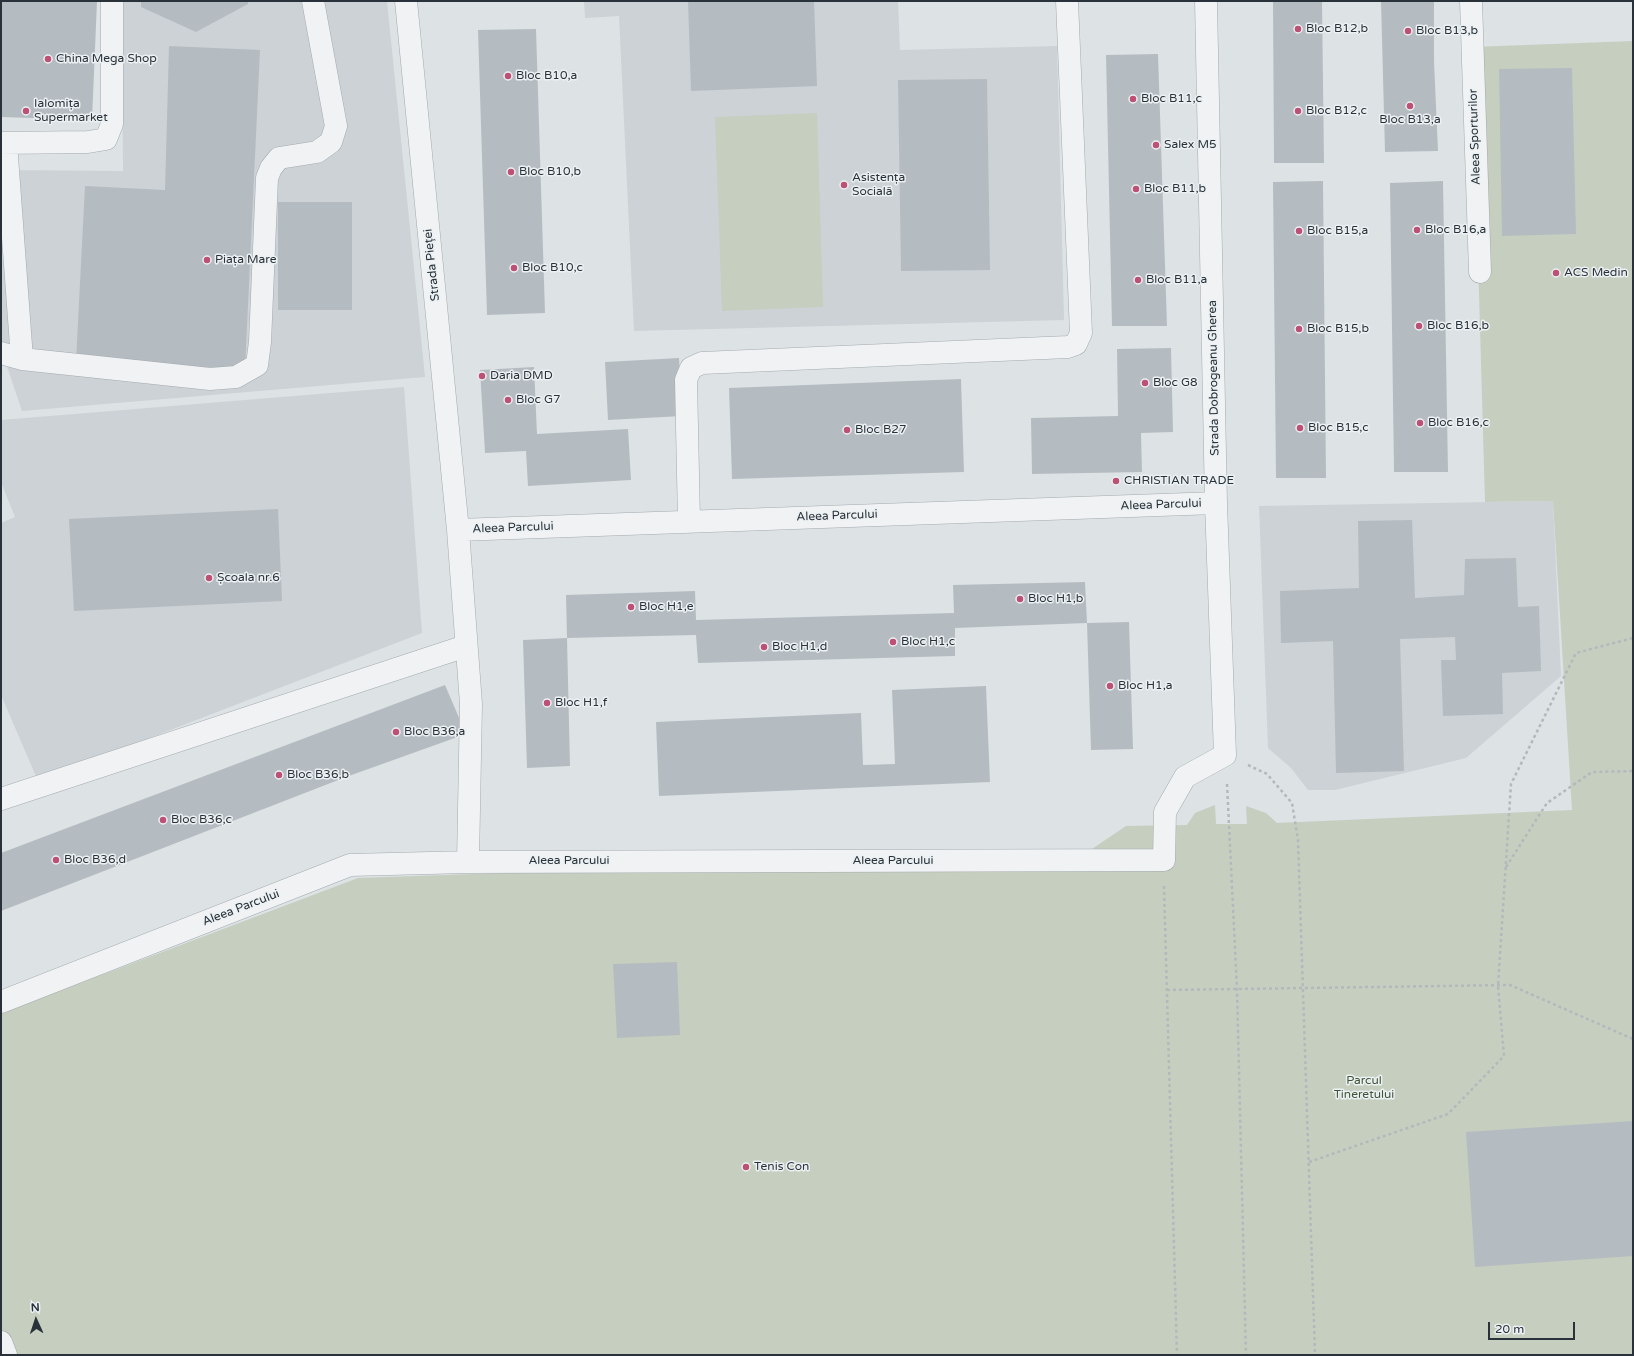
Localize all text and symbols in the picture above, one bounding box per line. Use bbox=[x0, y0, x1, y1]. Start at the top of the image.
place label: Bloc B12,b bbox=[1306, 22, 1368, 36]
marker: Bloc B12,b bbox=[1293, 24, 1303, 34]
place label: Bloc B13,b bbox=[1416, 24, 1478, 38]
marker: Bloc B13,b bbox=[1403, 26, 1413, 36]
place label: China Mega Shop bbox=[56, 52, 157, 66]
marker: China Mega Shop bbox=[43, 54, 53, 64]
place label: Bloc B10,a bbox=[516, 69, 577, 83]
marker: Bloc B10,a bbox=[503, 71, 513, 81]
street label: Aleea Sporturilor bbox=[1466, 89, 1484, 185]
place label: Bloc B11,c bbox=[1141, 92, 1202, 106]
marker: Bloc B11,c bbox=[1128, 94, 1138, 104]
place label: Ialomița Supermarket bbox=[34, 97, 108, 125]
marker: Bloc B13,a bbox=[1405, 101, 1415, 111]
place label: Bloc B12,c bbox=[1306, 104, 1367, 118]
marker: Ialomița Supermarket bbox=[21, 106, 31, 116]
marker: Bloc B12,c bbox=[1293, 106, 1303, 116]
place label: Bloc B13,a bbox=[1379, 113, 1441, 127]
place label: Salex M5 bbox=[1164, 138, 1217, 152]
marker: Salex M5 bbox=[1151, 140, 1161, 150]
place label: Bloc B10,b bbox=[519, 165, 581, 179]
marker: Bloc B10,b bbox=[506, 167, 516, 177]
place label: Asistența Socială bbox=[852, 171, 905, 199]
marker: Asistența Socială bbox=[839, 180, 849, 190]
place label: Bloc B11,b bbox=[1144, 182, 1206, 196]
marker: Bloc B11,b bbox=[1131, 184, 1141, 194]
place label: Bloc B16,a bbox=[1425, 223, 1486, 237]
place label: Bloc B15,a bbox=[1307, 224, 1368, 238]
marker: Bloc B16,a bbox=[1412, 225, 1422, 235]
marker: Bloc B15,a bbox=[1294, 226, 1304, 236]
street label: Strada Pieței bbox=[421, 228, 443, 302]
place label: Piața Mare bbox=[215, 253, 277, 267]
marker: Piața Mare bbox=[202, 255, 212, 265]
place label: Bloc B10,c bbox=[522, 261, 583, 275]
marker: Bloc B10,c bbox=[509, 263, 519, 273]
place label: ACS Medin bbox=[1564, 266, 1628, 280]
marker: ACS Medin bbox=[1551, 268, 1561, 278]
place label: Bloc B11,a bbox=[1146, 273, 1207, 287]
marker: Bloc B11,a bbox=[1133, 275, 1143, 285]
street label: Strada Dobrogeanu Gherea bbox=[1205, 300, 1223, 456]
place label: Bloc B16,b bbox=[1427, 319, 1489, 333]
marker: Bloc B16,b bbox=[1414, 321, 1424, 331]
place label: Bloc B15,b bbox=[1307, 322, 1369, 336]
marker: Bloc B15,b bbox=[1294, 324, 1304, 334]
place label: Daria DMD bbox=[490, 369, 553, 383]
marker: Daria DMD bbox=[477, 371, 487, 381]
place label: Bloc G8 bbox=[1153, 376, 1198, 390]
marker: Bloc G8 bbox=[1140, 378, 1150, 388]
place label: Bloc G7 bbox=[516, 393, 561, 407]
marker: Bloc G7 bbox=[503, 395, 513, 405]
place label: Bloc B16,c bbox=[1428, 416, 1489, 430]
marker: Bloc B16,c bbox=[1415, 418, 1425, 428]
place label: Bloc B15,c bbox=[1308, 421, 1369, 435]
place label: Bloc B27 bbox=[855, 423, 906, 437]
marker: Bloc B15,c bbox=[1295, 423, 1305, 433]
marker: Bloc B27 bbox=[842, 425, 852, 435]
place label: CHRISTIAN TRADE bbox=[1124, 474, 1234, 488]
marker: CHRISTIAN TRADE bbox=[1111, 476, 1121, 486]
street label: Aleea Parcului bbox=[1120, 496, 1202, 514]
street label: Aleea Parcului bbox=[796, 507, 878, 525]
street label: Aleea Parcului bbox=[472, 519, 554, 537]
place label: Școala nr.6 bbox=[217, 571, 280, 585]
marker: Școala nr.6 bbox=[204, 573, 214, 583]
place label: Bloc H1,b bbox=[1028, 592, 1083, 606]
marker: Bloc H1,b bbox=[1015, 594, 1025, 604]
place label: Bloc H1,e bbox=[639, 600, 693, 614]
marker: Bloc H1,e bbox=[626, 602, 636, 612]
place label: Bloc H1,c bbox=[901, 635, 955, 649]
marker: Bloc H1,c bbox=[888, 637, 898, 647]
place label: Bloc H1,d bbox=[772, 640, 827, 654]
marker: Bloc H1,d bbox=[759, 642, 769, 652]
place label: Bloc H1,a bbox=[1118, 679, 1172, 693]
marker: Bloc H1,a bbox=[1105, 681, 1115, 691]
place label: Bloc H1,f bbox=[555, 696, 607, 710]
marker: Bloc H1,f bbox=[542, 698, 552, 708]
place label: Bloc B36,a bbox=[404, 725, 465, 739]
marker: Bloc B36,a bbox=[391, 727, 401, 737]
place label: Bloc B36,b bbox=[287, 768, 349, 782]
marker: Bloc B36,b bbox=[274, 770, 284, 780]
place label: Bloc B36,c bbox=[171, 813, 232, 827]
marker: Bloc B36,c bbox=[158, 815, 168, 825]
place label: Bloc B36,d bbox=[64, 853, 126, 867]
street label: Aleea Parcului bbox=[528, 854, 610, 868]
street label: Aleea Parcului bbox=[852, 854, 934, 868]
marker: Bloc B36,d bbox=[51, 855, 61, 865]
street label: Aleea Parcului bbox=[201, 887, 281, 929]
park label: Parcul Tineretului bbox=[1334, 1074, 1394, 1102]
place label: Tenis Con bbox=[754, 1160, 809, 1174]
marker: Tenis Con bbox=[741, 1162, 751, 1172]
north arrow bbox=[16, 1300, 56, 1340]
text: N bbox=[31, 1301, 40, 1314]
scale bar bbox=[1490, 1314, 1577, 1340]
text: 20 m bbox=[1495, 1322, 1524, 1336]

